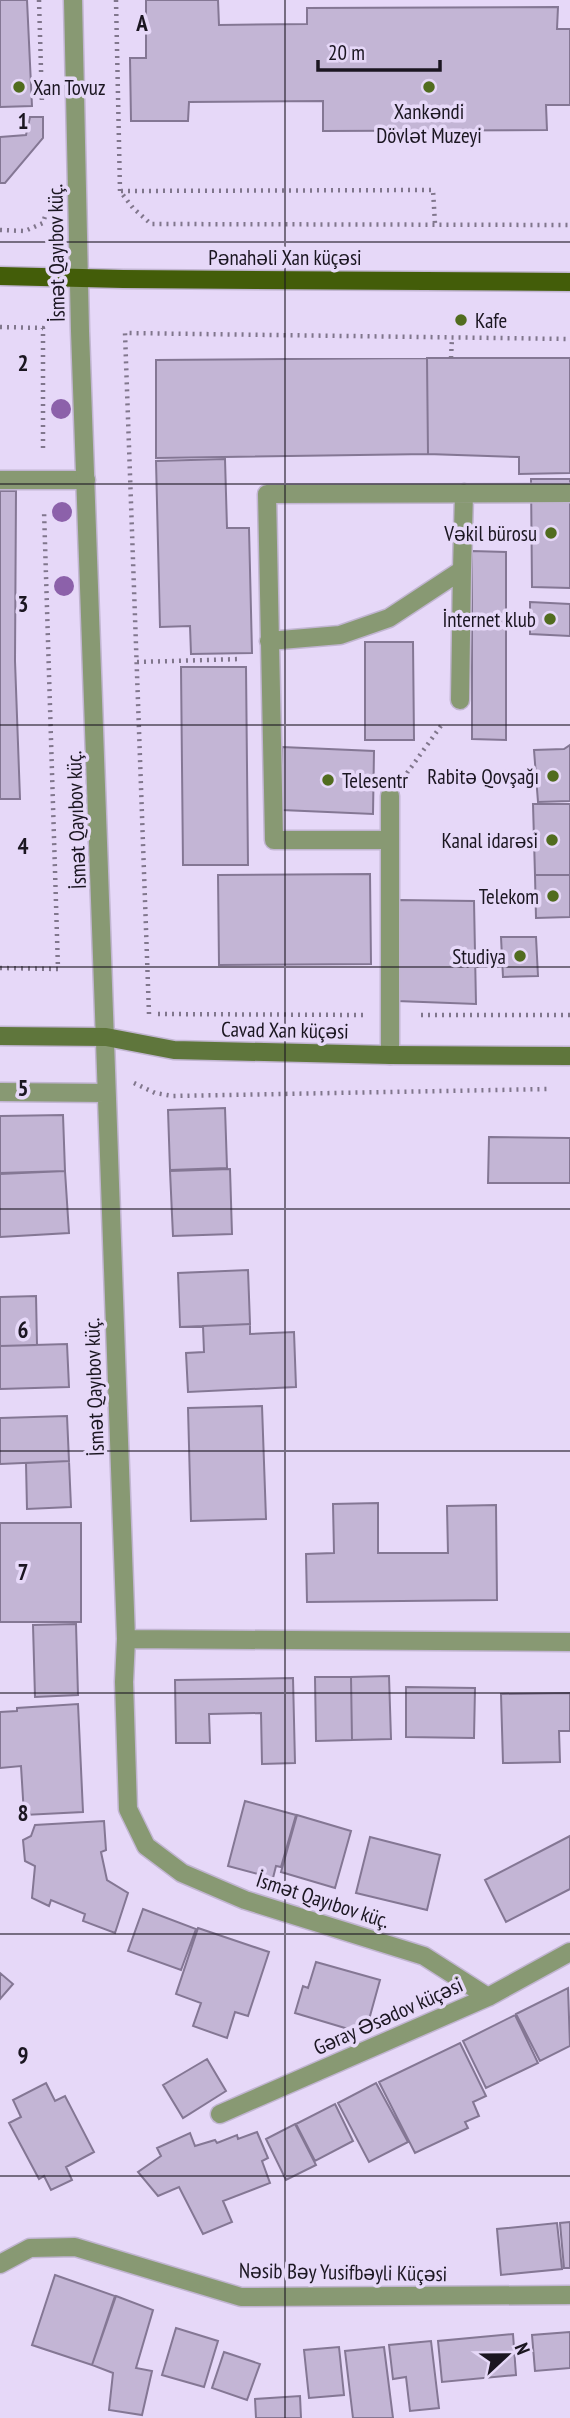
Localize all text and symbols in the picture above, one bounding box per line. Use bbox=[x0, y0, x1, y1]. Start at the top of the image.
text: A bbox=[135, 8, 148, 37]
scale bar bbox=[318, 28, 440, 72]
text: 20 m bbox=[328, 39, 365, 66]
place label: Xan Tovuz bbox=[33, 74, 106, 101]
marker: Xan Tovuz bbox=[11, 79, 27, 95]
marker: Xankəndi Dövlət Muzeyi bbox=[421, 79, 437, 95]
place label: Xankəndi Dövlət Muzeyi bbox=[376, 98, 482, 149]
text: 1 bbox=[18, 106, 29, 135]
street label: İsmət Qayıbov küç. bbox=[41, 184, 71, 322]
street label: Pənahəli Xan küçəsi bbox=[208, 244, 362, 271]
place label: Kafe bbox=[475, 307, 507, 334]
marker: Kafe bbox=[453, 312, 469, 328]
text: 2 bbox=[18, 348, 29, 377]
place label: Vəkil bürosu bbox=[443, 520, 537, 547]
marker: Vəkil bürosu bbox=[543, 525, 559, 541]
text: 3 bbox=[18, 589, 29, 618]
place label: İnternet klub bbox=[442, 606, 536, 633]
marker: İnternet klub bbox=[542, 611, 558, 627]
street label: İsmət Qayıbov küç. bbox=[60, 750, 92, 890]
place label: Rabitə Qovşağı bbox=[427, 763, 539, 790]
place label: Telesentr bbox=[342, 767, 408, 794]
marker: Rabitə Qovşağı bbox=[545, 768, 561, 784]
marker: Telesentr bbox=[320, 772, 336, 788]
place label: Kanal idarəsi bbox=[442, 827, 538, 854]
text: 4 bbox=[18, 831, 29, 860]
marker: Kanal idarəsi bbox=[544, 832, 560, 848]
place label: Telekom bbox=[479, 883, 539, 910]
marker: Telekom bbox=[545, 888, 561, 904]
place label: Studiya bbox=[452, 943, 506, 970]
marker: Studiya bbox=[512, 948, 528, 964]
street label: Cavad Xan küçəsi bbox=[221, 1015, 349, 1045]
text: 5 bbox=[18, 1073, 29, 1102]
text: 6 bbox=[18, 1315, 29, 1344]
street label: İsmət Qayıbov küç. bbox=[78, 1317, 110, 1457]
text: 7 bbox=[18, 1557, 29, 1586]
text: 8 bbox=[18, 1798, 29, 1827]
street label: İsmət Qayıbov küç. bbox=[253, 1866, 393, 1934]
street label: Gəray Əsədov küçəsi bbox=[309, 1971, 467, 2061]
text: 9 bbox=[18, 2040, 29, 2069]
street label: Nəsib Bəy Yusifbəyli Küçəsi bbox=[239, 2257, 447, 2287]
north arrow bbox=[472, 2320, 542, 2390]
text: N bbox=[510, 2339, 536, 2358]

